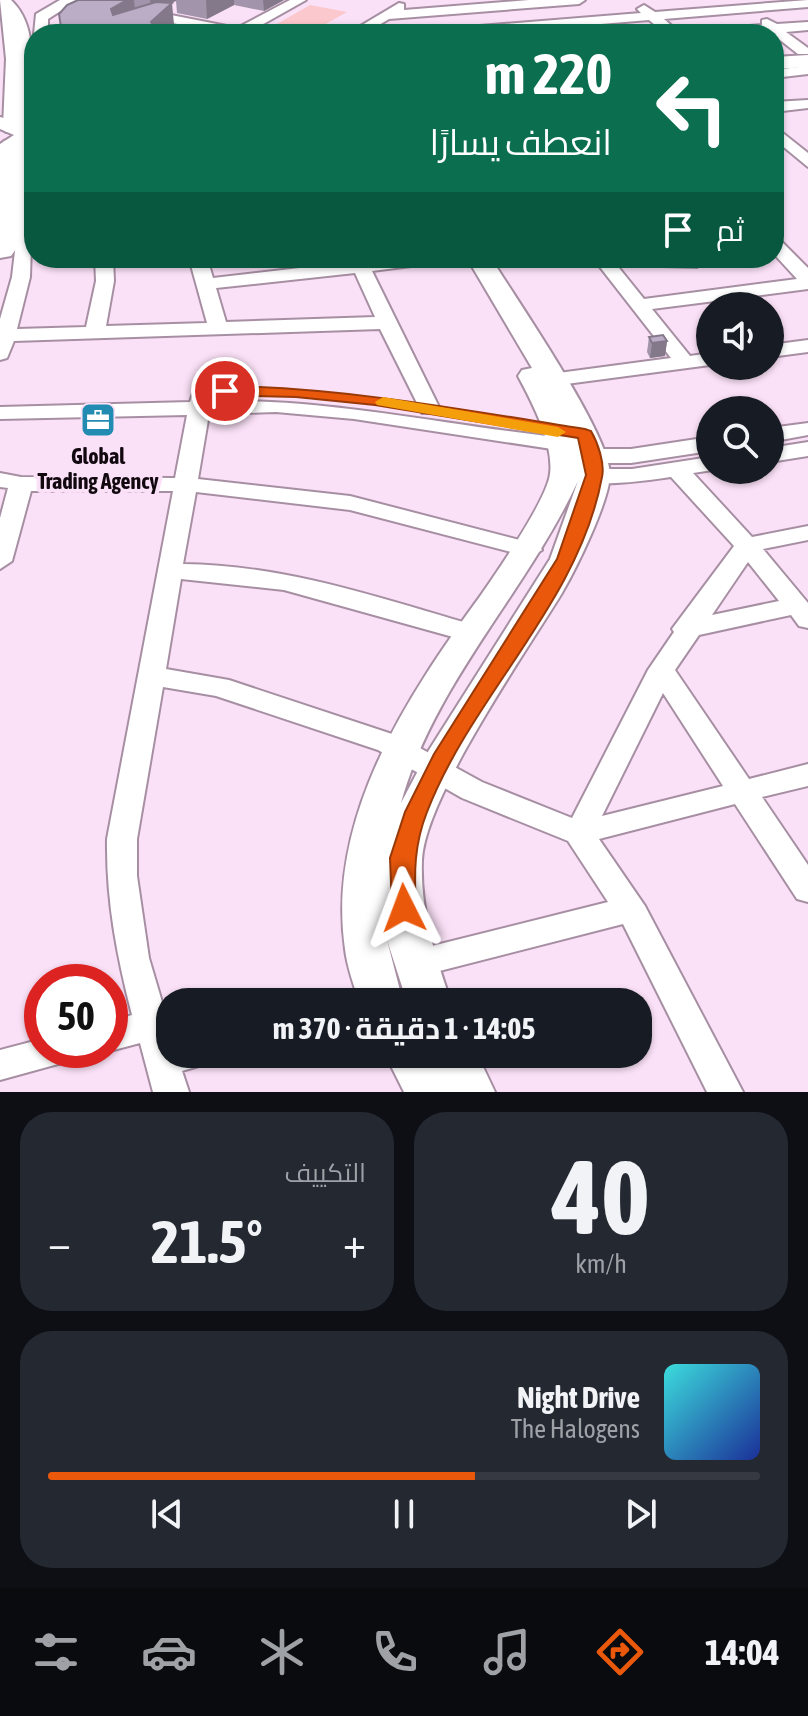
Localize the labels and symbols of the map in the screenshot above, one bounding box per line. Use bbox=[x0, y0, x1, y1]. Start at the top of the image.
pin bbox=[191, 357, 259, 425]
office icon: Global Trading Agency bbox=[79, 401, 117, 439]
place label: Global Trading Agency bbox=[38, 443, 158, 494]
position arrow bbox=[362, 866, 446, 950]
speed limit sign: 50 bbox=[24, 964, 128, 1068]

